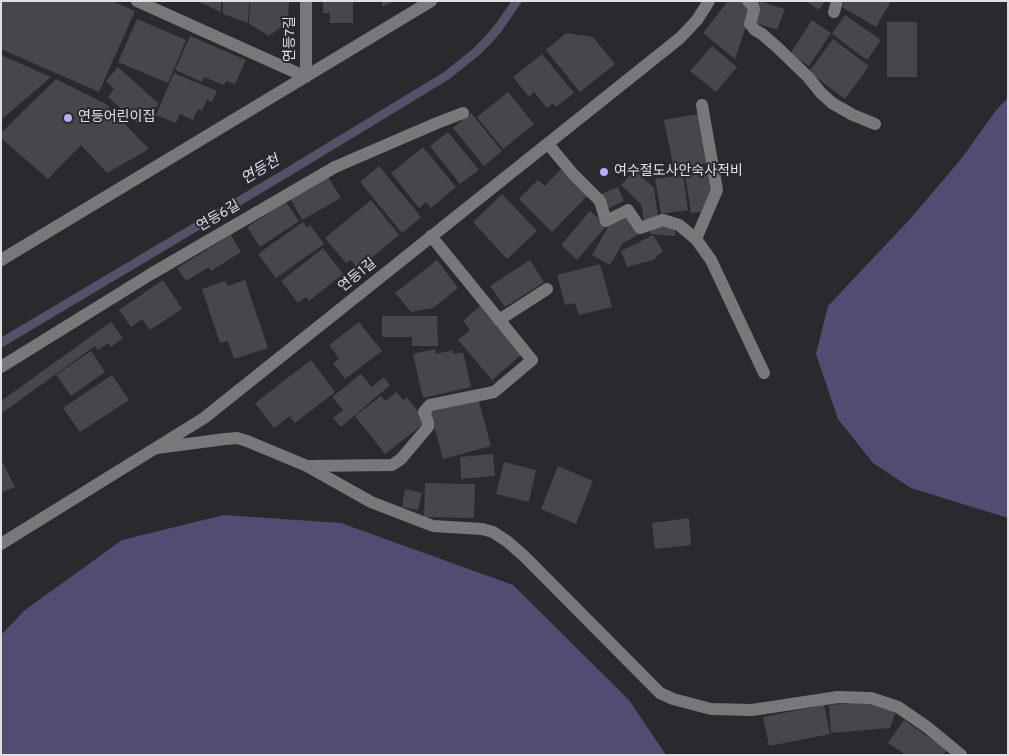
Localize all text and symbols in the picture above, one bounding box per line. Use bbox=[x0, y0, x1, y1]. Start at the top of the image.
street label: 연등7길 bbox=[283, 16, 299, 62]
place label: 연등어린이집 bbox=[78, 110, 155, 126]
marker: 연등어린이집 bbox=[62, 112, 74, 124]
water label: 연등천 bbox=[239, 153, 283, 189]
place label: 여수절도사안숙사적비 bbox=[614, 164, 743, 180]
marker: 여수절도사안숙사적비 bbox=[598, 166, 610, 178]
street label: 연등6길 bbox=[194, 198, 244, 236]
street label: 연등1길 bbox=[336, 256, 380, 296]

